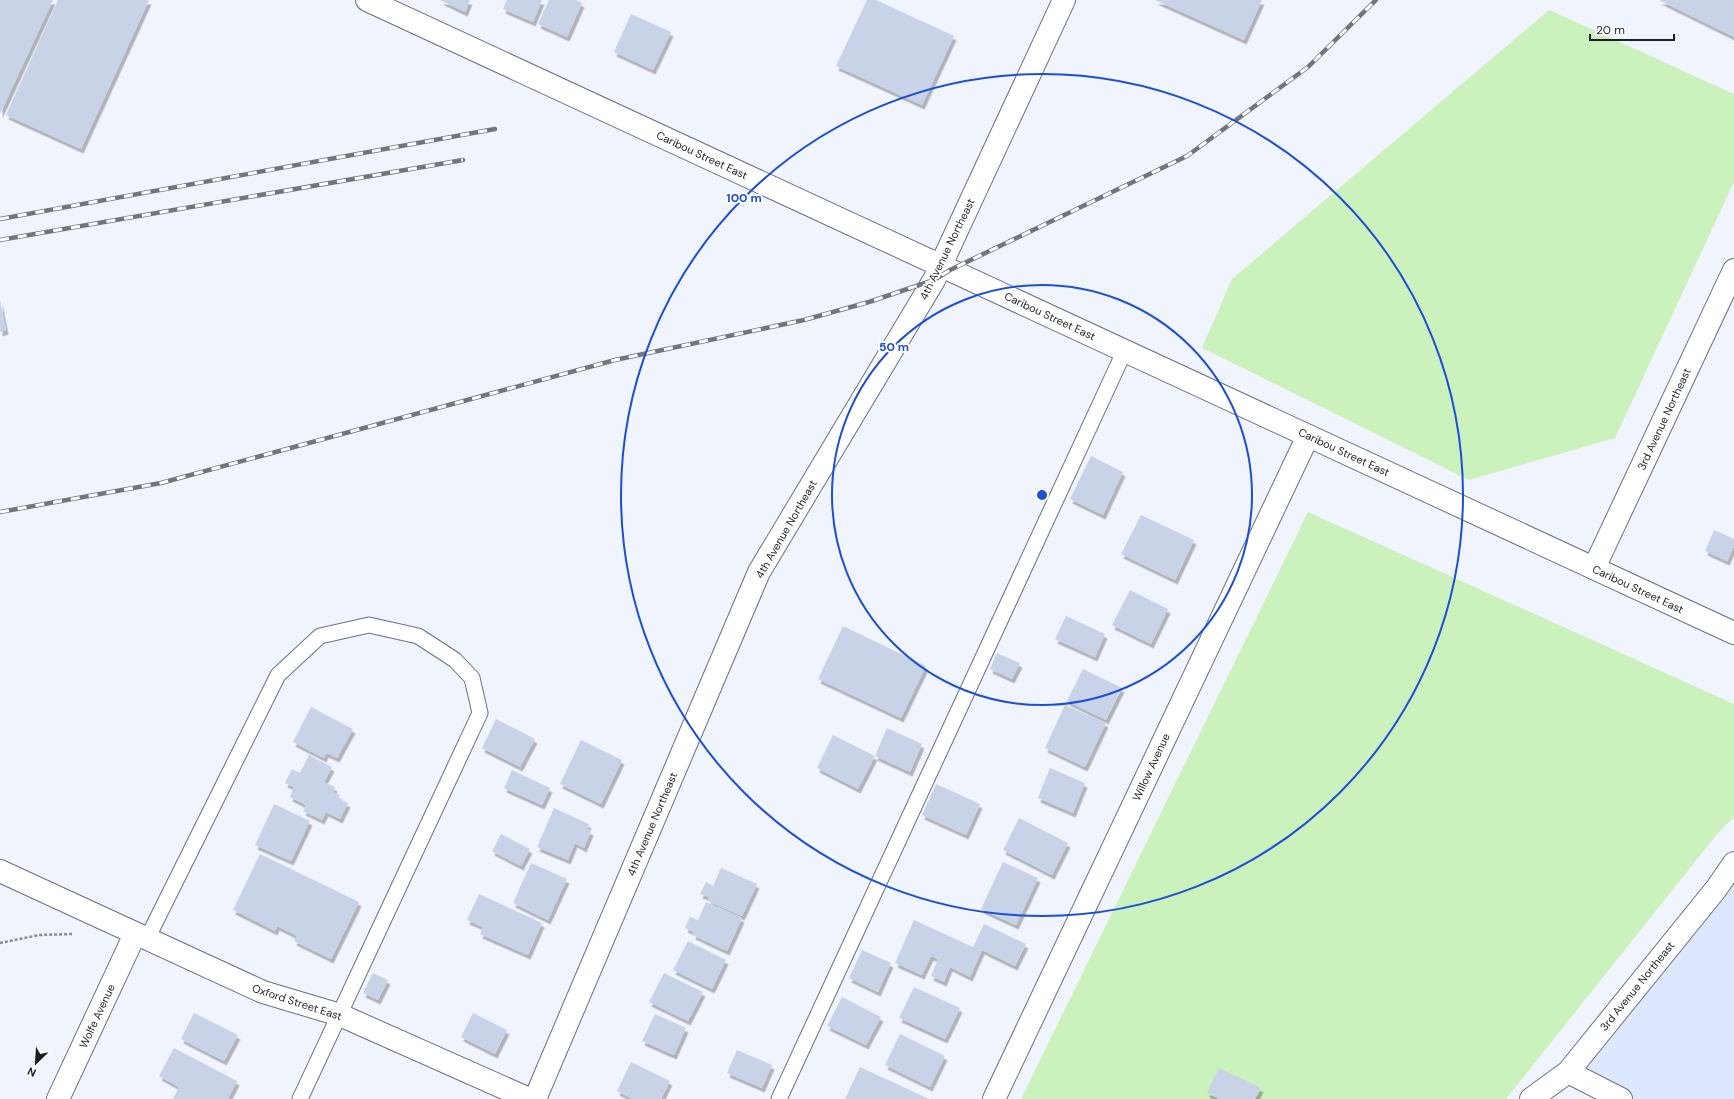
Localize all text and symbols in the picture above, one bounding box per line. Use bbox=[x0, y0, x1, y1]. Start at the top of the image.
scale bar bbox=[1590, 16, 1674, 42]
text: 20 m bbox=[1596, 22, 1625, 38]
street label: Caribou Street East bbox=[654, 128, 750, 182]
text: 100 m bbox=[726, 190, 762, 206]
street label: 4th Avenue Northeast bbox=[916, 196, 978, 302]
street label: Caribou Street East bbox=[1002, 289, 1098, 343]
text: 50 m bbox=[879, 339, 909, 355]
street label: 3rd Avenue Northeast bbox=[1634, 366, 1694, 472]
street label: Caribou Street East bbox=[1296, 425, 1392, 479]
street label: 4th Avenue Northeast bbox=[752, 477, 820, 581]
centre of rings bbox=[1035, 488, 1049, 502]
street label: Caribou Street East bbox=[1590, 562, 1686, 616]
street label: Willow Avenue bbox=[1129, 731, 1173, 803]
street label: 4th Avenue Northeast bbox=[624, 770, 680, 878]
street label: 3rd Avenue Northeast bbox=[1597, 938, 1677, 1034]
street label: Oxford Street East bbox=[250, 981, 344, 1023]
street label: Wolfe Avenue bbox=[76, 982, 118, 1050]
north arrow bbox=[16, 1043, 56, 1083]
text: N bbox=[25, 1064, 38, 1080]

